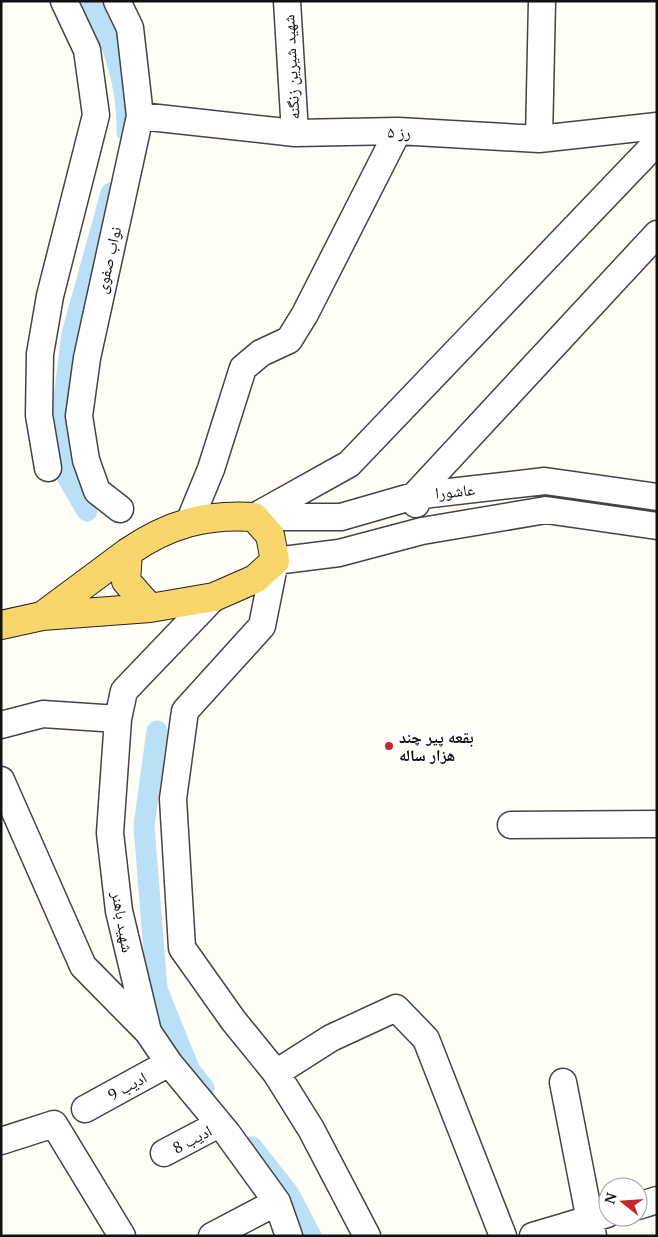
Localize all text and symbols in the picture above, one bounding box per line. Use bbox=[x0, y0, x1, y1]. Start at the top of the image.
street label: شهید شیرین زنگنه bbox=[277, 14, 305, 120]
street label: رز ۵ bbox=[387, 121, 411, 143]
street label: نواب صفوی bbox=[90, 224, 126, 296]
street label: عاشورا bbox=[434, 478, 476, 504]
place label: بقعه پیر چند هزار ساله bbox=[399, 726, 474, 766]
marker: بقعه پیر چند هزار ساله bbox=[383, 740, 395, 752]
street label: شهید باهنر bbox=[107, 889, 139, 954]
street label: ادیب 9 bbox=[104, 1066, 150, 1106]
street label: ادیب 8 bbox=[169, 1120, 215, 1158]
north arrow bbox=[598, 1177, 648, 1227]
text: N bbox=[599, 1190, 621, 1206]

